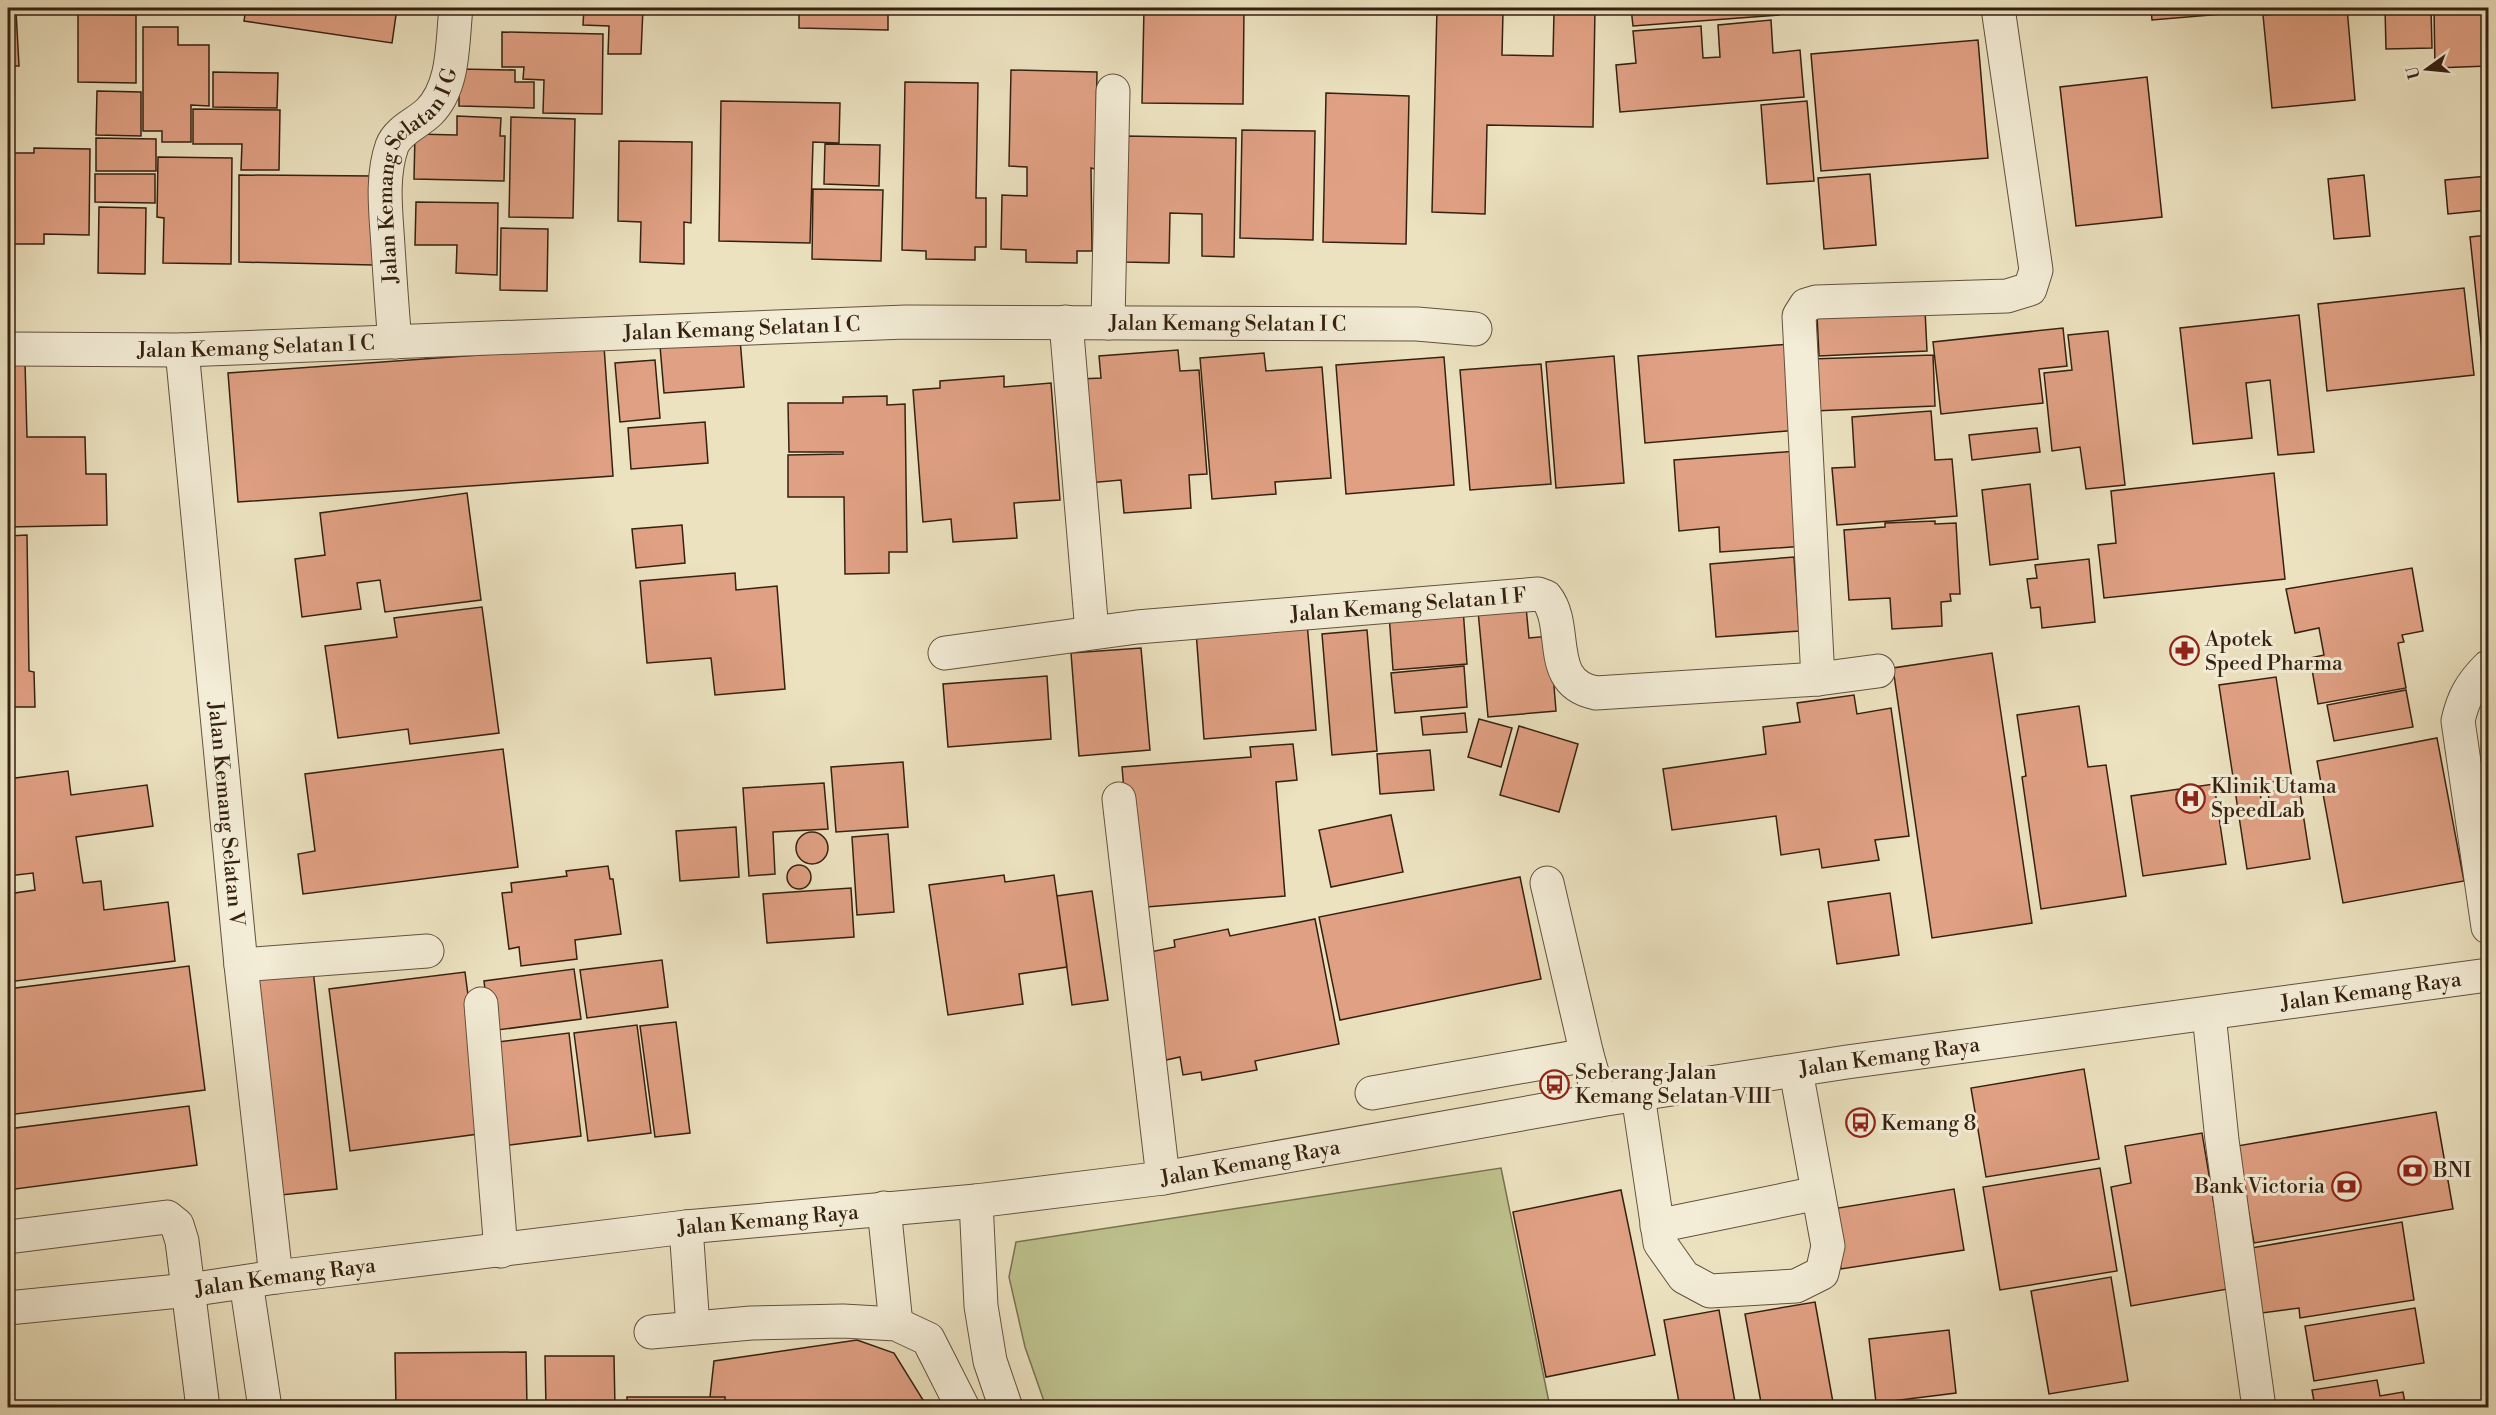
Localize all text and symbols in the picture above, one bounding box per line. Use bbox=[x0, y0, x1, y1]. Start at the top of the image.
north arrow bbox=[2397, 39, 2457, 99]
text: U bbox=[2402, 63, 2425, 81]
street label: Jalan Kemang Selatan I G bbox=[373, 65, 464, 285]
street label: Jalan Kemang Selatan I C bbox=[1108, 311, 1346, 338]
street label: Jalan Kemang Selatan I C bbox=[621, 312, 861, 347]
street label: Jalan Kemang Selatan I C bbox=[136, 331, 375, 364]
street label: Jalan Kemang Selatan I F bbox=[1288, 583, 1528, 628]
place label: Apotek Speed Pharma bbox=[2204, 627, 2343, 677]
pharmacy icon: Apotek Speed Pharma bbox=[2168, 635, 2200, 667]
street label: Jalan Kemang Selatan V bbox=[202, 699, 249, 929]
place label: Klinik Utama SpeedLab bbox=[2211, 774, 2337, 824]
hospital icon: Klinik Utama SpeedLab bbox=[2174, 782, 2206, 814]
street label: Jalan Kemang Raya bbox=[2278, 967, 2463, 1017]
street label: Jalan Kemang Raya bbox=[1796, 1032, 1982, 1083]
place label: Seberang Jalan Kemang Selatan VIII bbox=[1575, 1060, 1771, 1110]
bus stop icon: Seberang Jalan Kemang Selatan VIII bbox=[1538, 1068, 1570, 1100]
bus stop icon: Kemang 8 bbox=[1844, 1107, 1876, 1139]
place label: Kemang 8 bbox=[1881, 1111, 1976, 1137]
street label: Jalan Kemang Raya bbox=[1157, 1135, 1343, 1192]
bank icon: BNI bbox=[2396, 1154, 2428, 1186]
place label: BNI bbox=[2432, 1158, 2471, 1184]
bank icon: Bank Victoria bbox=[2330, 1170, 2362, 1202]
place label: Bank Victoria bbox=[2193, 1174, 2325, 1200]
street label: Jalan Kemang Raya bbox=[675, 1200, 860, 1242]
street label: Jalan Kemang Raya bbox=[192, 1253, 378, 1303]

